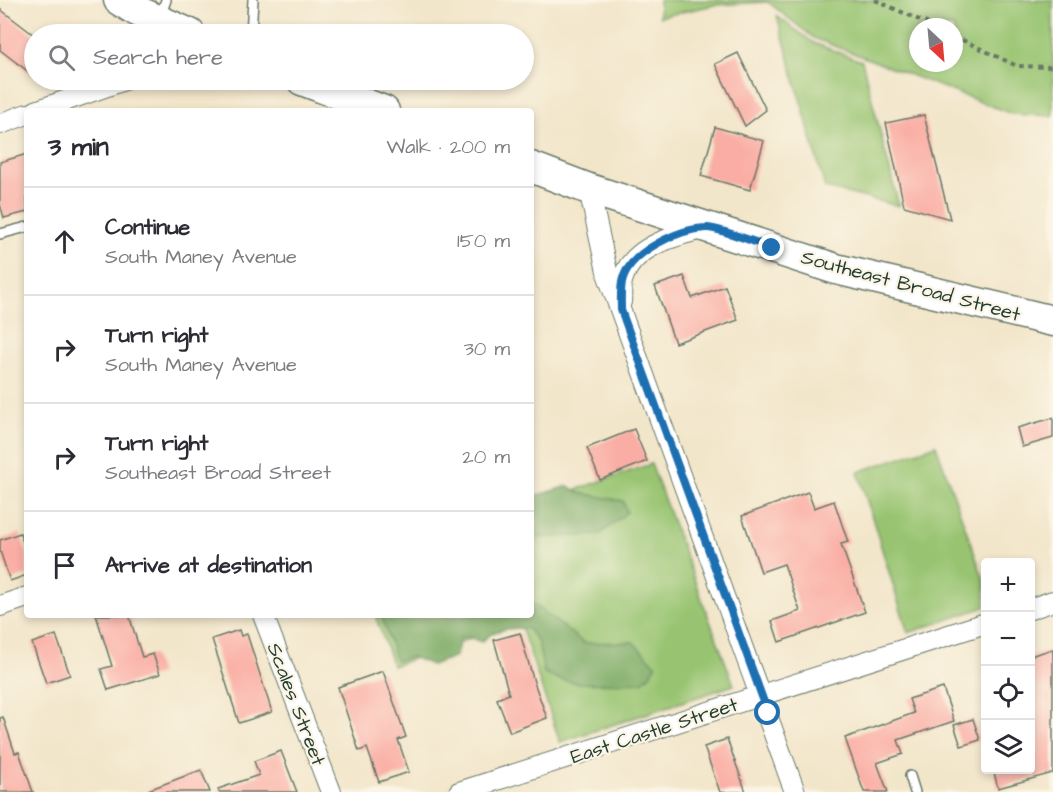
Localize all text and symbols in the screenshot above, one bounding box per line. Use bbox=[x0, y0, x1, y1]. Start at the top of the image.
north arrow bbox=[909, 18, 963, 72]
search box bbox=[24, 24, 534, 90]
icon: search bbox=[45, 41, 78, 74]
text: Search here bbox=[93, 42, 223, 73]
text: 3 min bbox=[48, 129, 109, 165]
text: Walk · 200 m bbox=[387, 133, 510, 161]
text: Continue bbox=[105, 212, 190, 243]
icon: ahead bbox=[48, 225, 81, 258]
text: 150 m bbox=[457, 227, 510, 255]
route end bbox=[758, 234, 784, 260]
text: South Maney Avenue bbox=[105, 243, 297, 271]
street label: Southeast Broad Street bbox=[798, 243, 1024, 329]
text: Turn right bbox=[105, 320, 208, 351]
icon: right bbox=[48, 333, 81, 366]
text: 30 m bbox=[464, 335, 510, 363]
text: South Maney Avenue bbox=[105, 351, 297, 379]
text: Turn right bbox=[105, 428, 208, 459]
icon: right bbox=[48, 441, 81, 474]
text: 20 m bbox=[462, 443, 510, 471]
text: Southeast Broad Street bbox=[105, 459, 331, 487]
icon: arrive bbox=[48, 549, 81, 582]
text: Arrive at destination bbox=[105, 550, 312, 581]
map controls bbox=[981, 558, 1035, 774]
button: + bbox=[981, 558, 1035, 612]
button: − bbox=[981, 612, 1035, 666]
street label: Scales Street bbox=[260, 639, 332, 770]
button: locate bbox=[981, 666, 1035, 720]
street label: East Castle Street bbox=[567, 691, 742, 771]
route start bbox=[754, 699, 780, 725]
button: layers bbox=[981, 720, 1035, 774]

